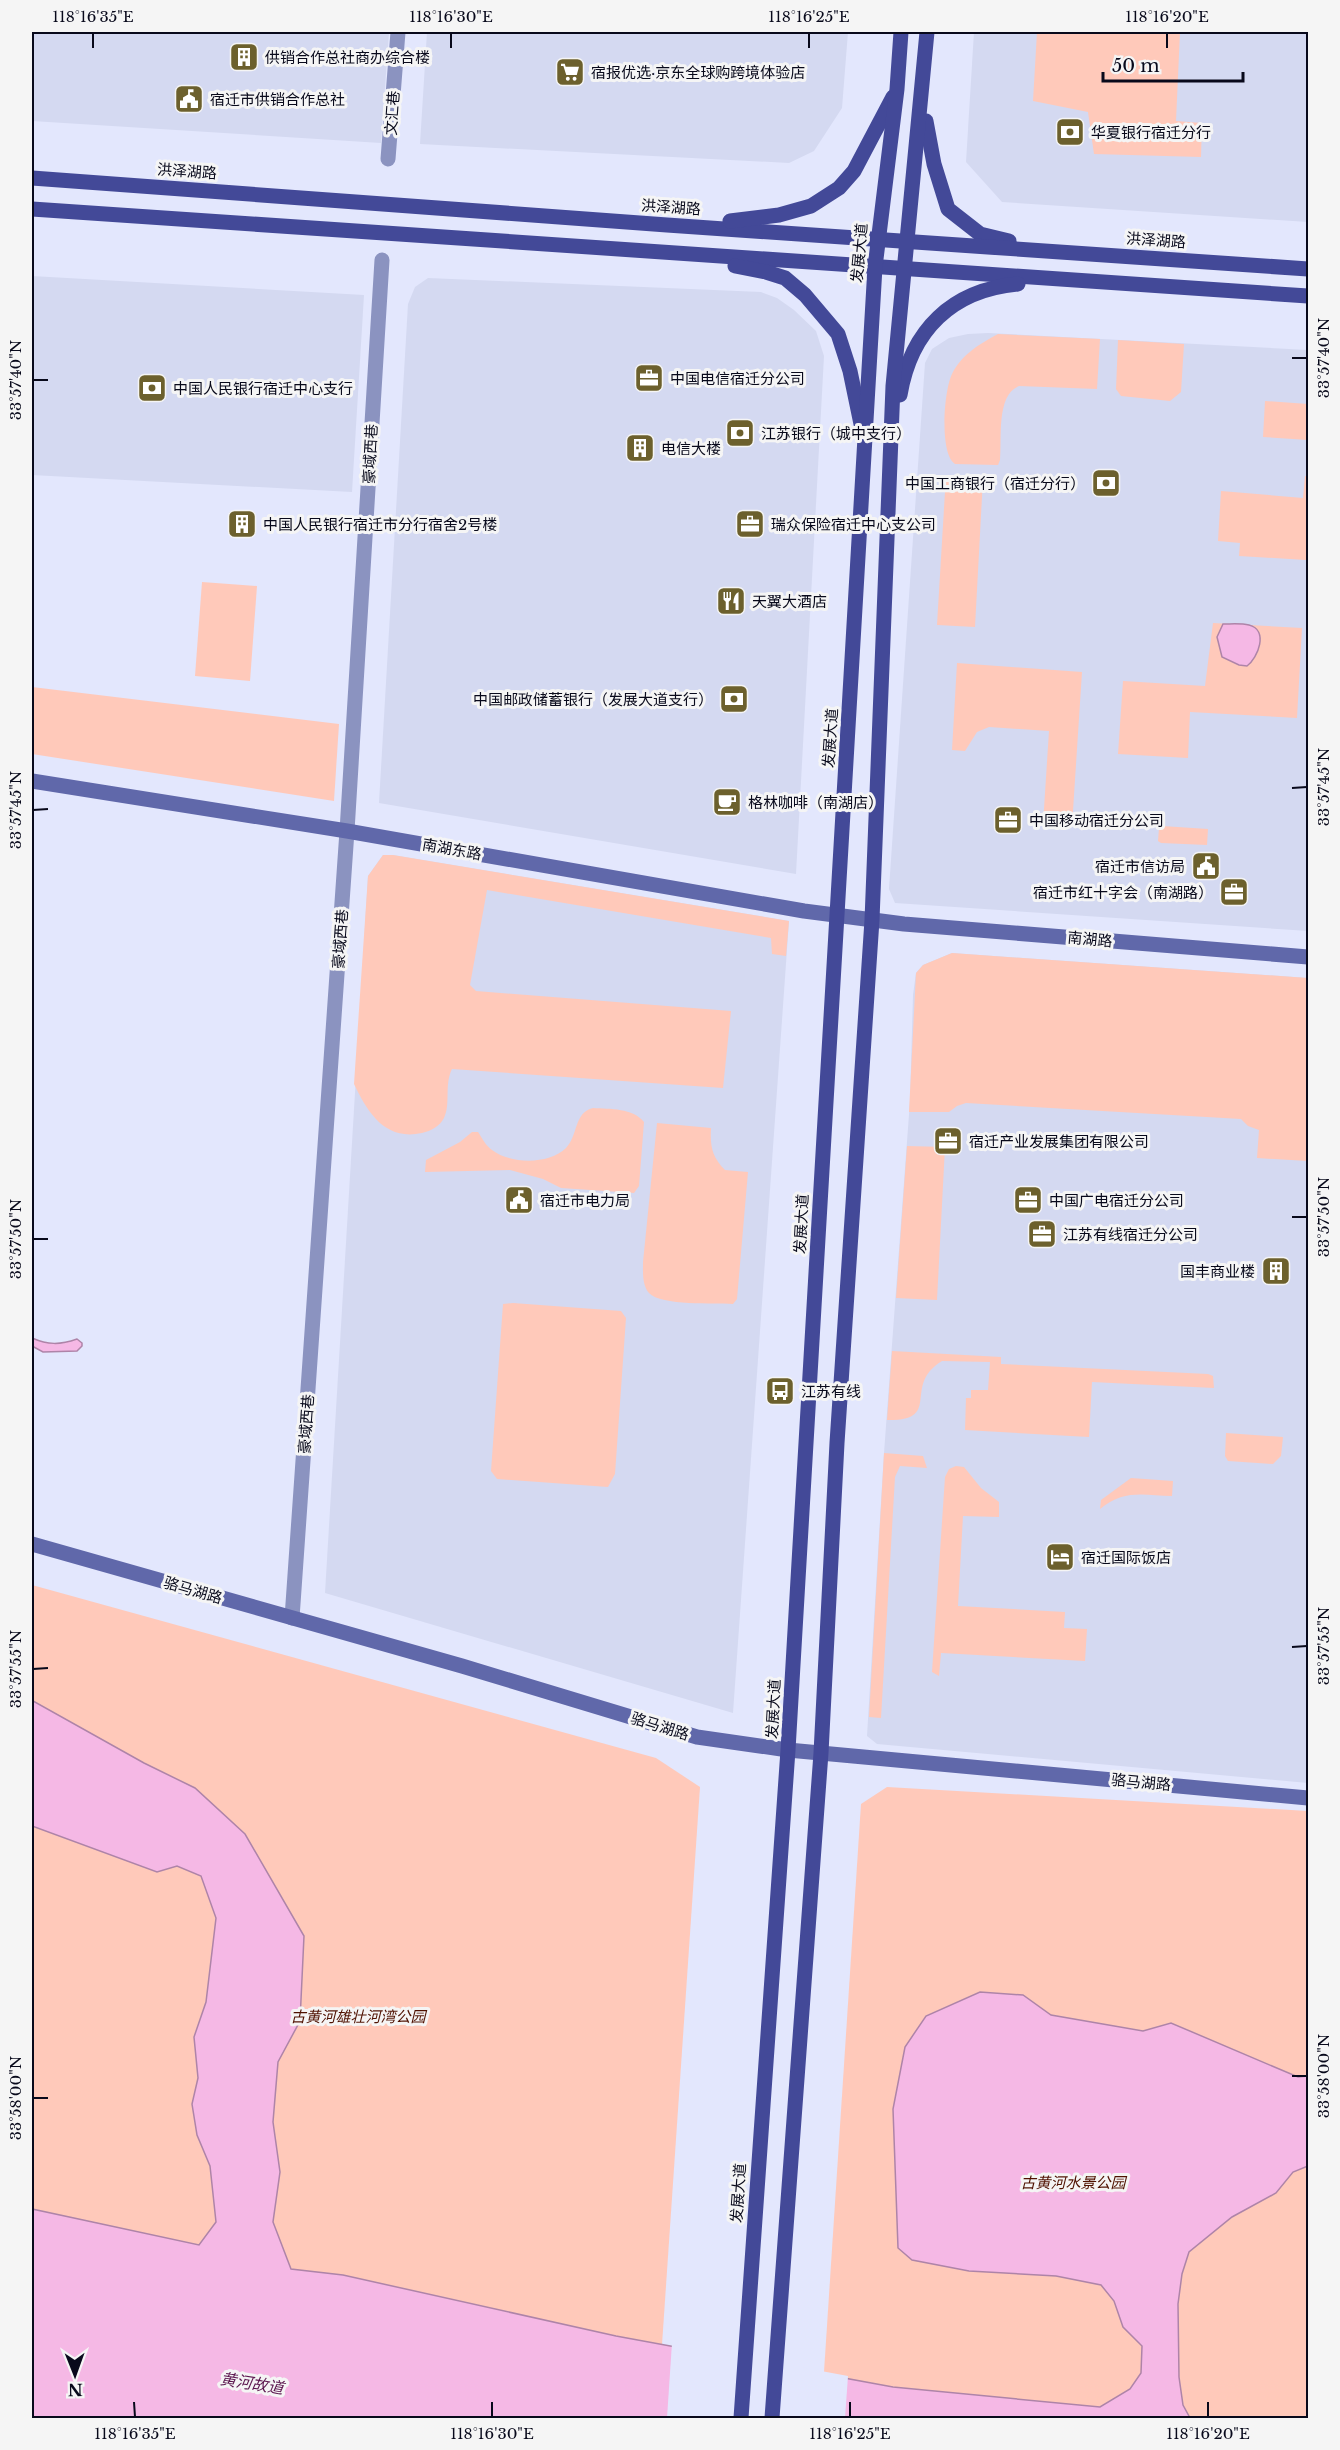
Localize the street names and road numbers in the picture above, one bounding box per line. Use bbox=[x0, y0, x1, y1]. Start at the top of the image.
street label: 文汇巷 bbox=[381, 90, 403, 136]
street label: 洪泽湖路 bbox=[156, 159, 218, 183]
street label: 洪泽湖路 bbox=[640, 195, 702, 219]
street label: 发展大道 bbox=[847, 222, 871, 284]
street label: 洪泽湖路 bbox=[1125, 228, 1187, 252]
street label: 豪域西巷 bbox=[359, 424, 381, 484]
street label: 发展大道 bbox=[818, 707, 842, 769]
street label: 南湖东路 bbox=[421, 834, 483, 864]
street label: 豪域西巷 bbox=[328, 908, 352, 970]
street label: 南湖路 bbox=[1067, 928, 1113, 950]
street label: 发展大道 bbox=[790, 1194, 812, 1254]
street label: 豪域西巷 bbox=[294, 1393, 318, 1455]
street label: 骆马湖路 bbox=[162, 1573, 224, 1607]
street label: 发展大道 bbox=[762, 1679, 784, 1739]
street label: 骆马湖路 bbox=[629, 1708, 691, 1744]
street label: 骆马湖路 bbox=[1110, 1770, 1172, 1794]
street label: 发展大道 bbox=[726, 2162, 750, 2224]

